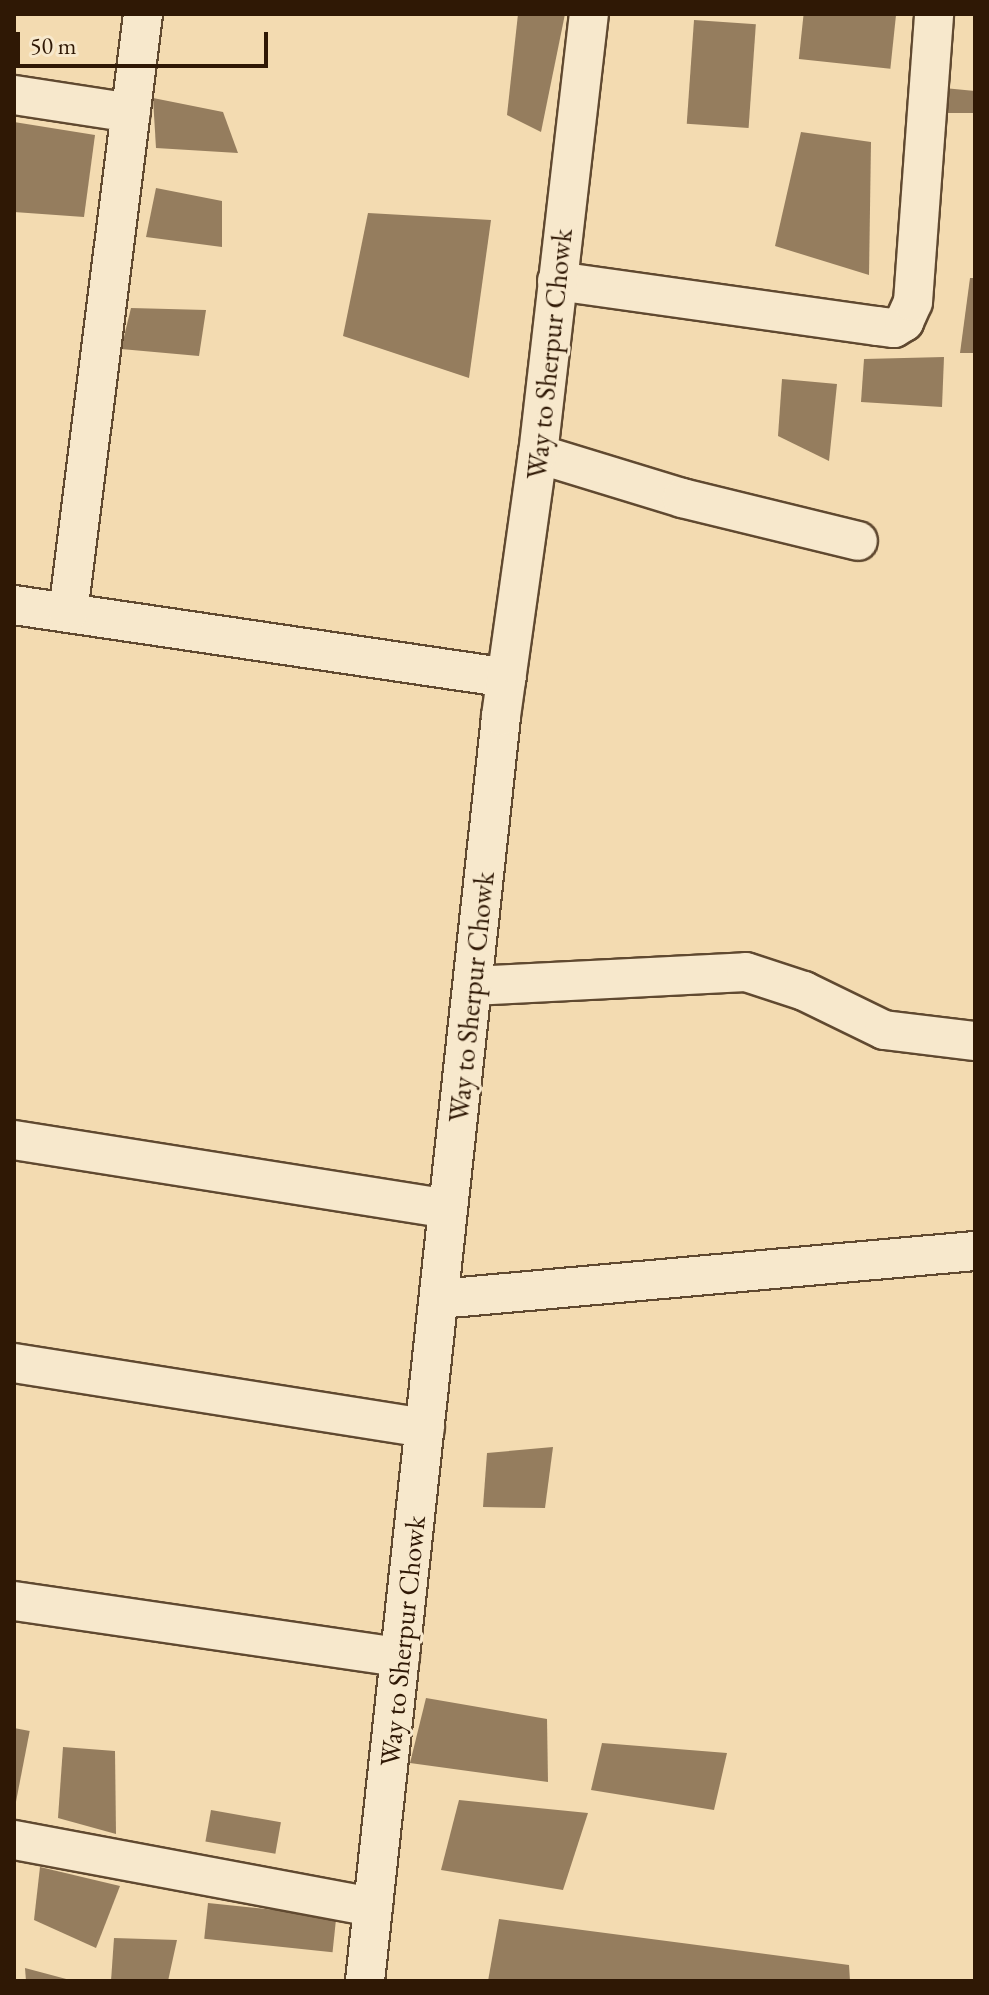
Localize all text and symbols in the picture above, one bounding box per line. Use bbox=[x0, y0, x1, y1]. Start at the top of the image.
scale bar bbox=[20, 16, 272, 66]
text: 50 m bbox=[30, 30, 77, 61]
street label: Way to Sherpur Chowk bbox=[519, 227, 579, 481]
street label: Way to Sherpur Chowk bbox=[441, 870, 501, 1124]
street label: Way to Sherpur Chowk bbox=[372, 1514, 432, 1768]

